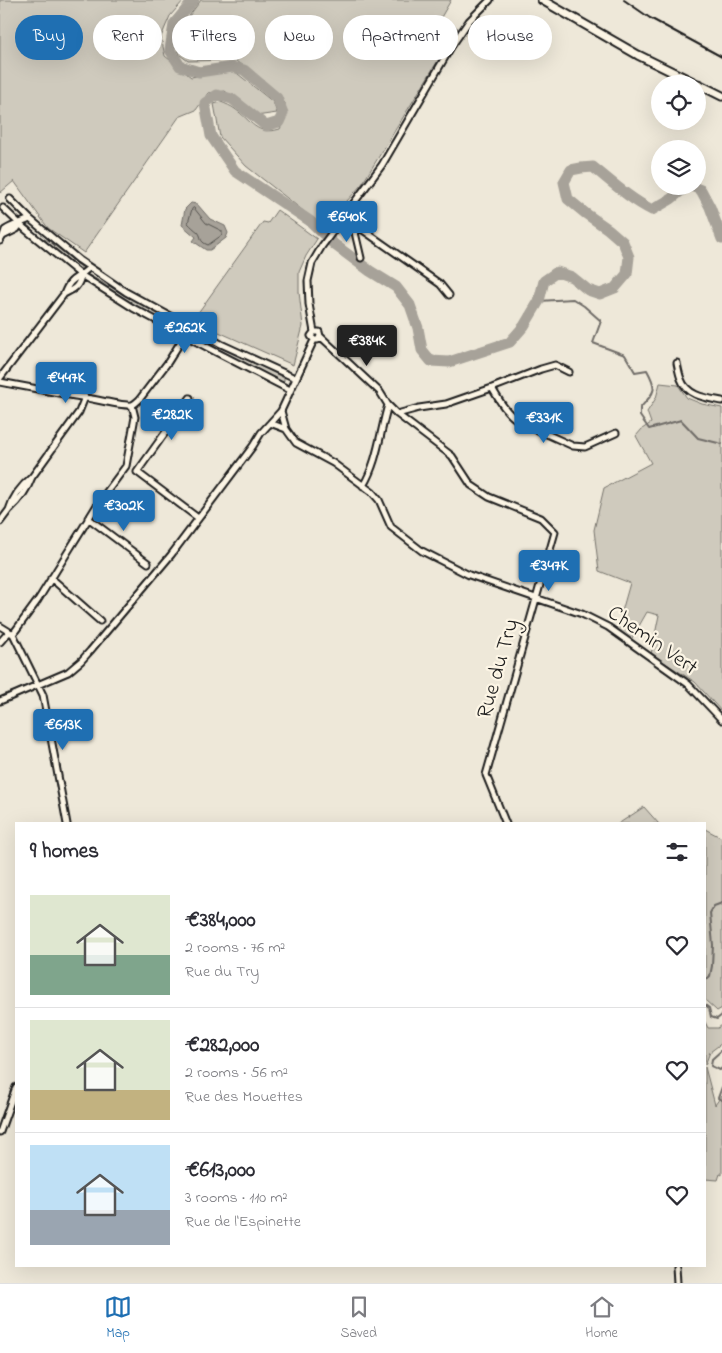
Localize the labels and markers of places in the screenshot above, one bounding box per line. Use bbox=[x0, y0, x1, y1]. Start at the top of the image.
pin: €640K bbox=[312, 200, 382, 243]
pin: €262K bbox=[150, 312, 220, 354]
pin: €384K bbox=[332, 324, 402, 367]
pin: €447K bbox=[31, 362, 101, 404]
pin: €282K bbox=[137, 398, 207, 441]
pin: €331K bbox=[509, 402, 579, 444]
pin: €302K bbox=[89, 490, 159, 532]
pin: €347K bbox=[514, 550, 584, 592]
pin: €613K bbox=[28, 708, 98, 751]

